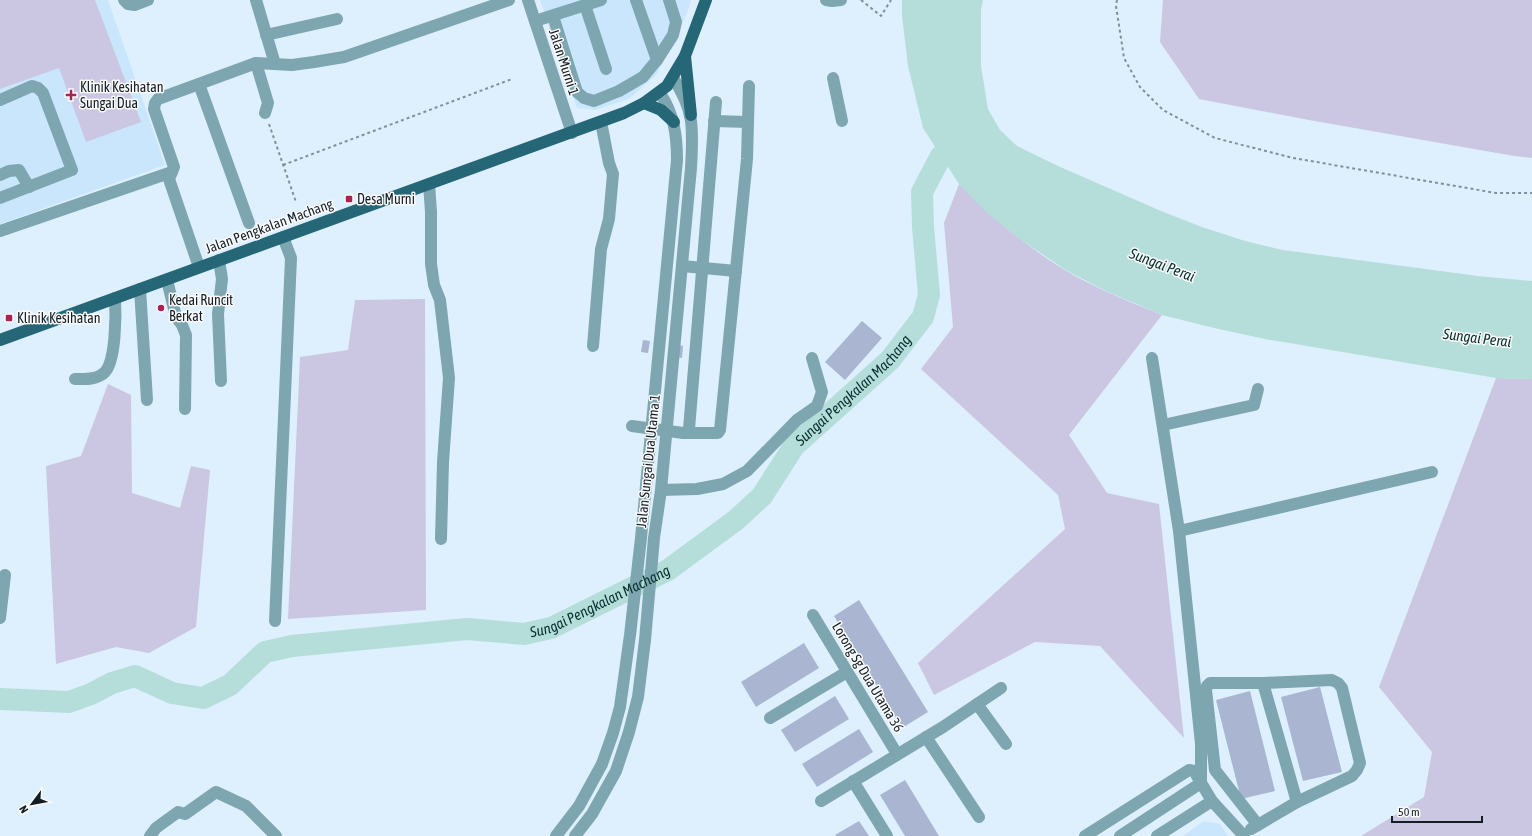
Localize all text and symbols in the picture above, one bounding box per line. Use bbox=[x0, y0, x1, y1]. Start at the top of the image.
street label: Jalan Murni 1 bbox=[546, 27, 582, 97]
place label: Klinik Kesihatan Sungai Dua bbox=[80, 79, 164, 111]
marker: Klinik Kesihatan Sungai Dua bbox=[65, 89, 77, 101]
place label: Desa Murni bbox=[357, 191, 415, 207]
marker: Desa Murni bbox=[344, 194, 354, 204]
street label: Jalan Pengkalan Machang bbox=[203, 195, 335, 257]
water label: Sungai Perai bbox=[1126, 244, 1198, 285]
place label: Kedai Runcit Berkat bbox=[169, 292, 233, 324]
marker: Kedai Runcit Berkat bbox=[156, 303, 166, 313]
place label: Klinik Kesihatan bbox=[17, 310, 101, 326]
marker: Klinik Kesihatan bbox=[4, 313, 14, 323]
water label: Sungai Perai bbox=[1441, 325, 1513, 350]
water label: Sungai Pengkalan Machang bbox=[791, 331, 914, 449]
street label: Jalan Sungai Dua Utama 1 bbox=[633, 394, 663, 528]
water label: Sungai Pengkalan Machang bbox=[527, 561, 673, 641]
street label: Lorong Sg Dua Utama 36 bbox=[829, 619, 907, 735]
north arrow bbox=[12, 784, 52, 824]
scale bar bbox=[1392, 798, 1482, 824]
text: N bbox=[17, 803, 30, 815]
text: 50 m bbox=[1398, 805, 1420, 819]

